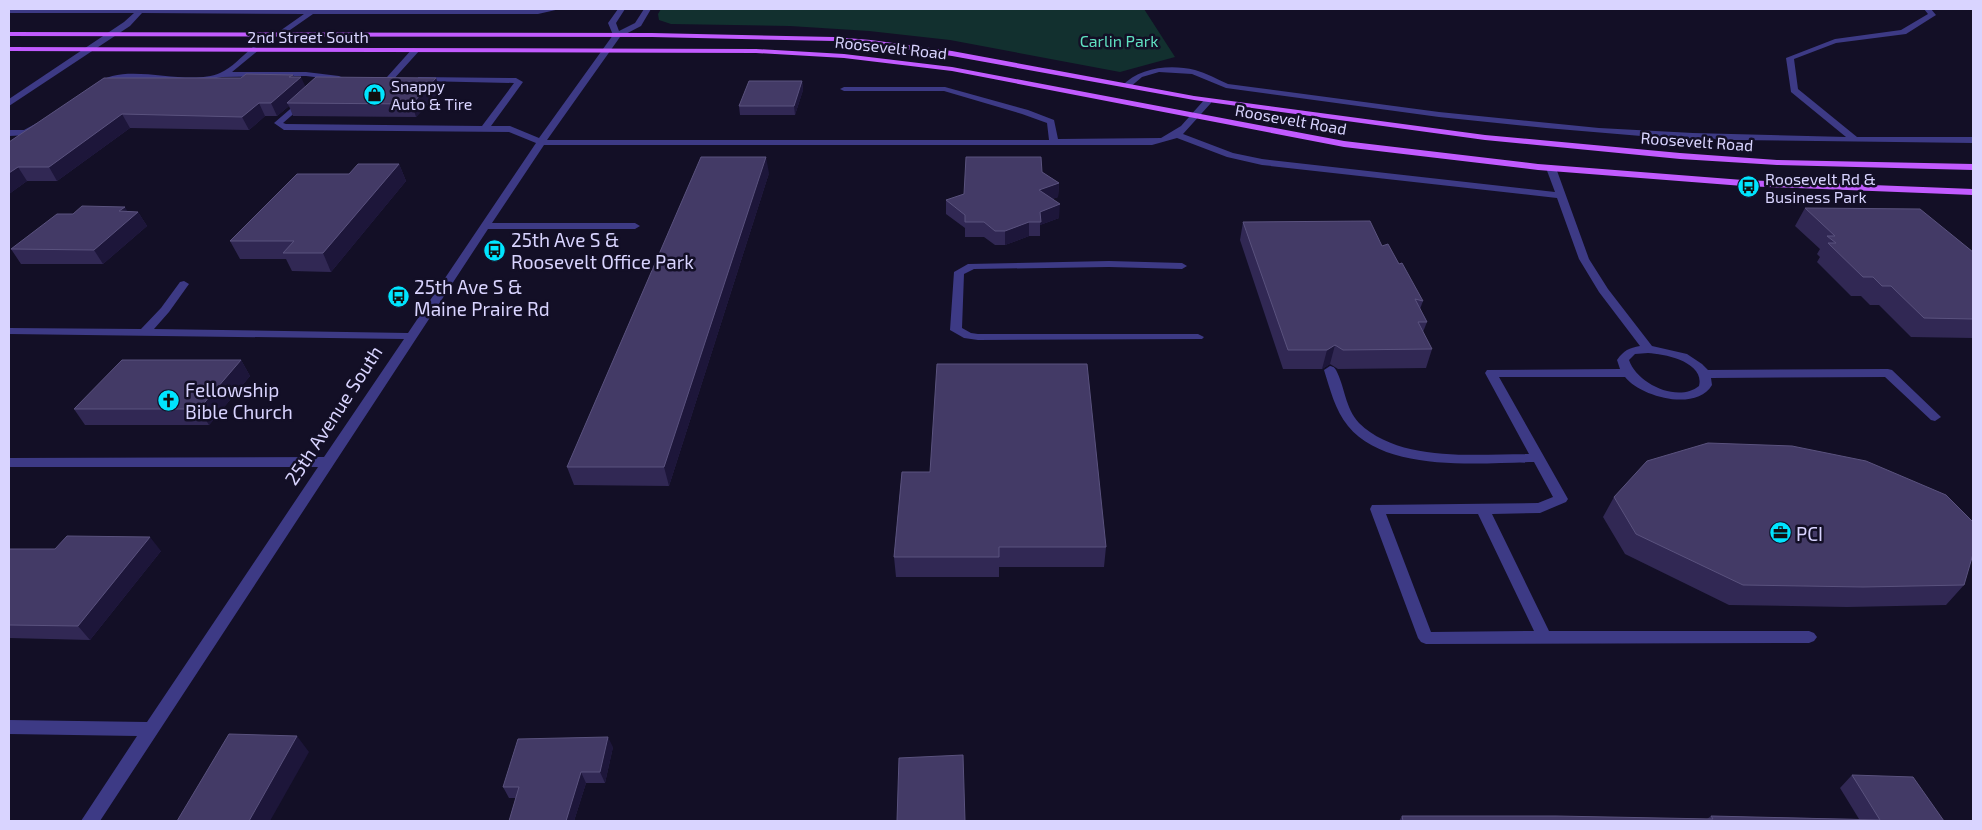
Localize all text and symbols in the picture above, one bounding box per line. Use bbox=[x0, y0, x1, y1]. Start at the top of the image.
street label: 2nd Street South bbox=[247, 27, 369, 46]
park label: Carlin Park bbox=[1080, 31, 1158, 50]
street label: Roosevelt Road bbox=[834, 32, 948, 62]
place label: Snappy Auto & Tire bbox=[391, 76, 472, 113]
shop icon: Snappy Auto & Tire bbox=[363, 82, 387, 106]
street label: Roosevelt Road bbox=[1234, 100, 1348, 138]
street label: Roosevelt Road bbox=[1640, 128, 1754, 154]
place label: Roosevelt Rd & Business Park bbox=[1765, 169, 1876, 206]
bus stop icon: Roosevelt Rd & Business Park bbox=[1737, 175, 1761, 199]
place label: 25th Ave S & Roosevelt Office Park bbox=[511, 228, 694, 273]
bus stop icon: 25th Ave S & Roosevelt Office Park bbox=[483, 238, 507, 262]
place label: 25th Ave S & Maine Praire Rd bbox=[414, 275, 550, 320]
bus stop icon: 25th Ave S & Maine Praire Rd bbox=[386, 285, 410, 309]
street label: 25th Avenue South bbox=[279, 341, 387, 489]
place label: Fellowship Bible Church bbox=[185, 378, 293, 423]
church icon: Fellowship Bible Church bbox=[157, 388, 181, 412]
office icon: PCI bbox=[1768, 521, 1792, 545]
place label: PCI bbox=[1796, 522, 1823, 545]

